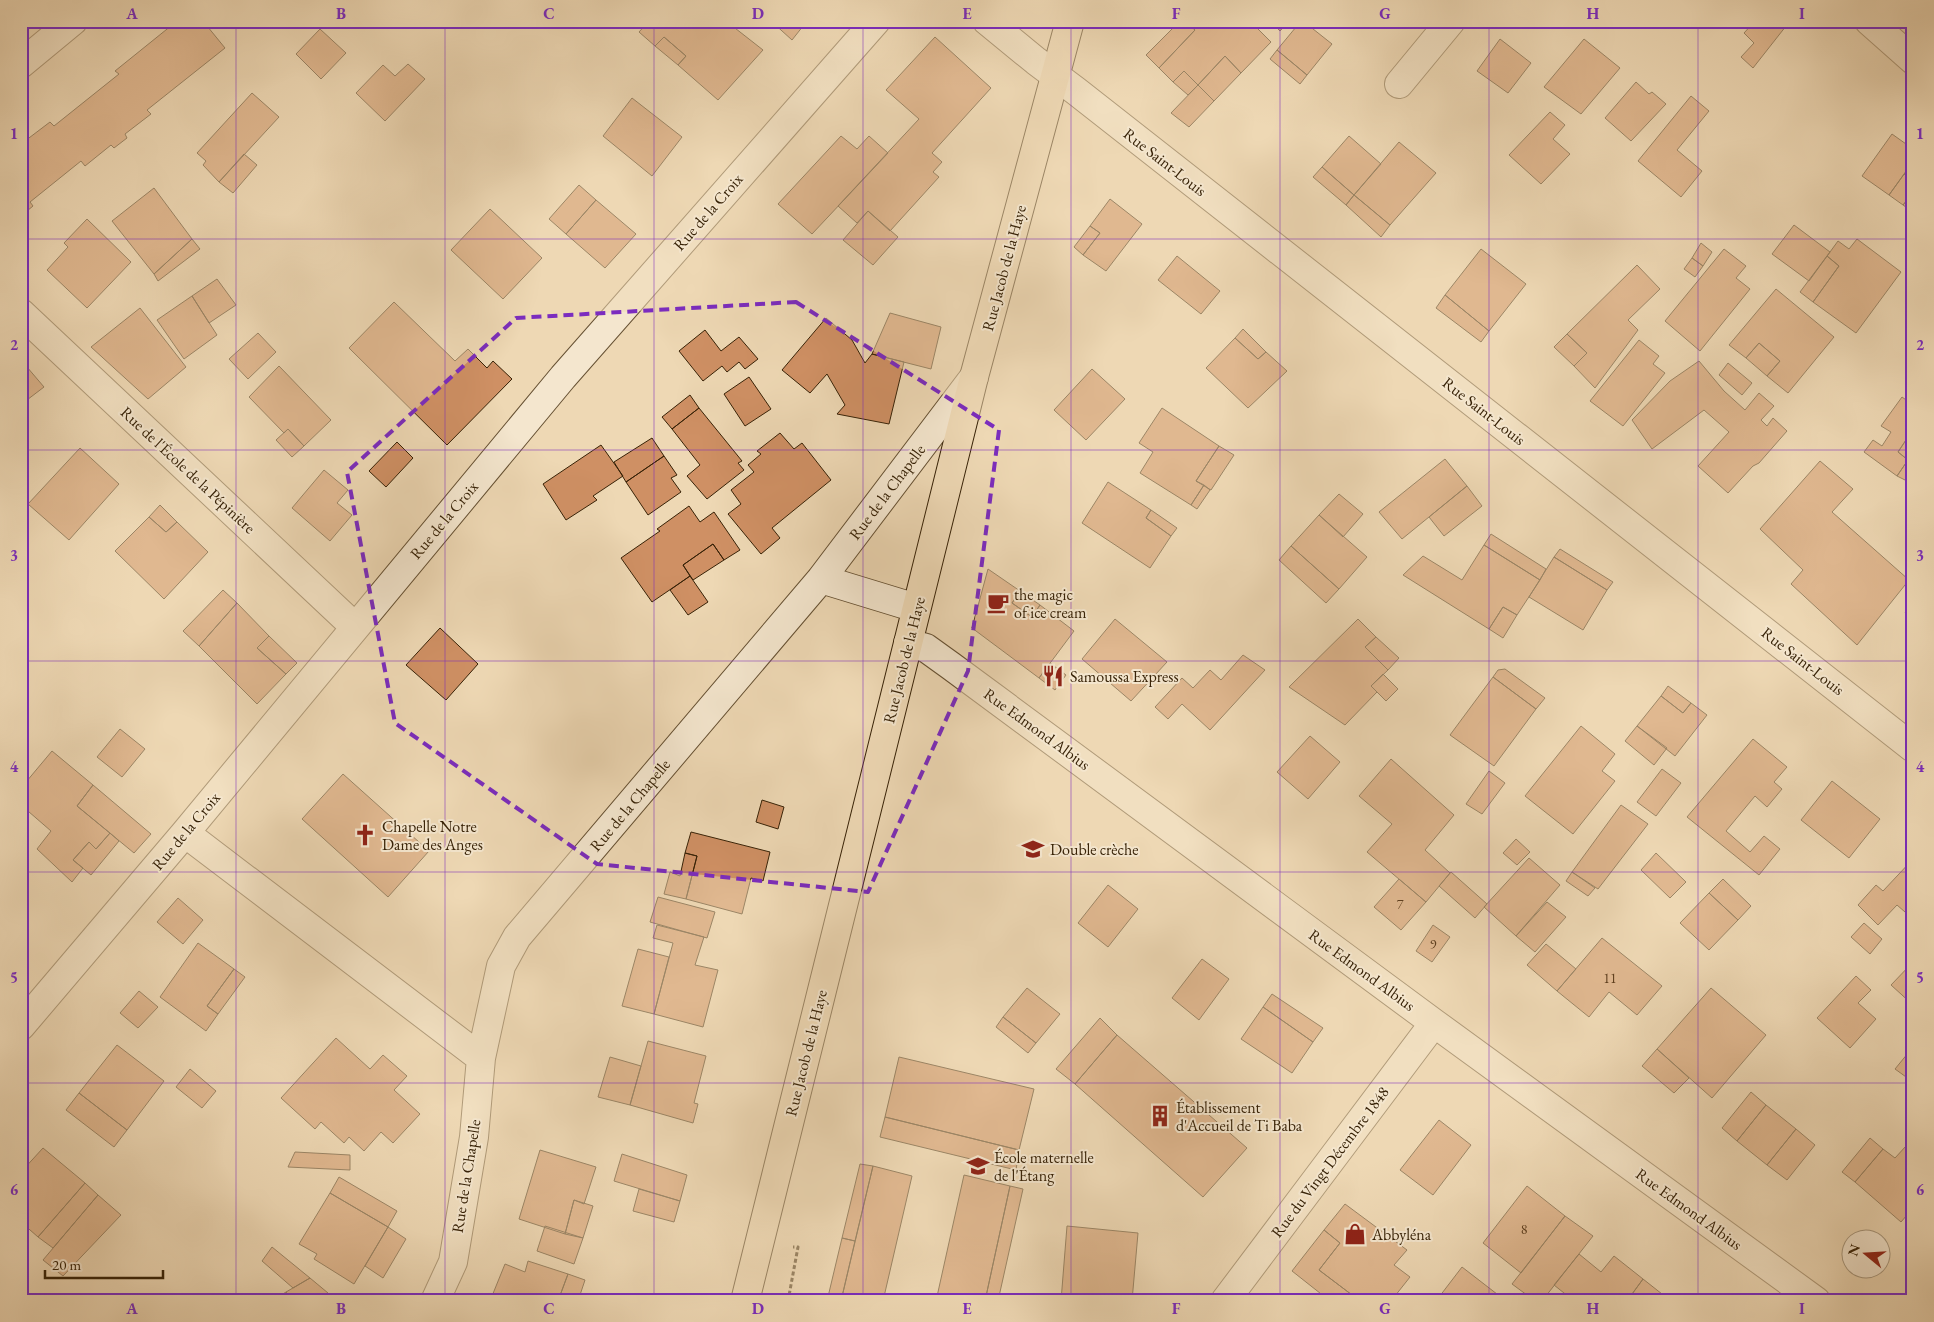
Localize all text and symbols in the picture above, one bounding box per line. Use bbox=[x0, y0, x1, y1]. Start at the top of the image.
text: A bbox=[125, 3, 138, 24]
text: B bbox=[336, 3, 346, 24]
text: C bbox=[543, 3, 555, 24]
text: D bbox=[752, 3, 764, 24]
text: E bbox=[962, 3, 972, 24]
text: F bbox=[1172, 3, 1181, 24]
text: G bbox=[1379, 3, 1391, 24]
text: H bbox=[1587, 3, 1600, 24]
text: I bbox=[1799, 3, 1805, 24]
text: 1 bbox=[10, 123, 18, 144]
street label: Rue Saint-Louis bbox=[1119, 123, 1211, 201]
text: 1 bbox=[1916, 123, 1924, 144]
street label: Rue de la Croix bbox=[669, 169, 747, 255]
street label: Rue Jacob de la Haye bbox=[977, 203, 1031, 333]
text: 2 bbox=[10, 334, 19, 355]
text: 2 bbox=[1916, 334, 1925, 355]
street label: Rue Saint-Louis bbox=[1438, 372, 1530, 450]
street label: Rue de l'École de la Pépinière bbox=[116, 402, 260, 538]
street label: Rue de la Chapelle bbox=[844, 440, 930, 544]
street label: Rue de la Croix bbox=[405, 477, 483, 563]
text: 3 bbox=[10, 545, 18, 566]
text: 3 bbox=[1916, 545, 1924, 566]
place label: the magic of ice cream bbox=[1014, 584, 1087, 623]
cafe icon: the magic of ice cream bbox=[985, 590, 1011, 616]
street label: Rue Jacob de la Haye bbox=[878, 595, 930, 725]
street label: Rue Saint-Louis bbox=[1757, 622, 1849, 700]
restaurant icon: Samoussa Express bbox=[1040, 663, 1066, 689]
place label: Samoussa Express bbox=[1070, 666, 1179, 687]
street label: Rue Edmond Albius bbox=[980, 683, 1094, 775]
street label: Rue de la Chapelle bbox=[585, 754, 675, 856]
text: 4 bbox=[10, 756, 19, 777]
text: 4 bbox=[1916, 756, 1925, 777]
street label: Rue de la Croix bbox=[147, 788, 225, 874]
place label: Chapelle Notre Dame des Anges bbox=[382, 816, 483, 855]
church icon: Chapelle Notre Dame des Anges bbox=[352, 822, 378, 848]
school or university icon: Double crèche bbox=[1020, 836, 1046, 862]
place label: Double crèche bbox=[1050, 839, 1138, 860]
house number: 7 bbox=[1397, 895, 1404, 913]
street label: Rue Edmond Albius bbox=[1305, 924, 1419, 1016]
house number: 9 bbox=[1430, 935, 1437, 953]
text: 5 bbox=[10, 967, 18, 988]
text: 5 bbox=[1916, 967, 1924, 988]
house number: 11 bbox=[1603, 969, 1617, 987]
street label: Rue Jacob de la Haye bbox=[780, 988, 832, 1118]
street label: Rue du Vingt Décembre 1848 bbox=[1266, 1082, 1394, 1242]
place label: Établissement d'Accueil de Ti Baba bbox=[1176, 1097, 1303, 1136]
building icon: Établissement d'Accueil de Ti Baba bbox=[1147, 1103, 1173, 1129]
street label: Rue de la Chapelle bbox=[447, 1118, 485, 1234]
place label: École maternelle de l'Étang bbox=[994, 1147, 1094, 1186]
school or university icon: École maternelle de l'Étang bbox=[965, 1153, 991, 1179]
street label: Rue Edmond Albius bbox=[1632, 1163, 1746, 1255]
text: 6 bbox=[10, 1179, 19, 1200]
text: 6 bbox=[1916, 1179, 1925, 1200]
house number: 8 bbox=[1521, 1220, 1528, 1238]
shop icon: Abbyléna bbox=[1342, 1221, 1368, 1247]
place label: Abbyléna bbox=[1371, 1224, 1432, 1245]
north arrow bbox=[1842, 1230, 1892, 1280]
text: N bbox=[1843, 1241, 1864, 1258]
scale bar bbox=[45, 1247, 162, 1279]
text: 20 m bbox=[52, 1255, 81, 1274]
text: A bbox=[125, 1298, 138, 1319]
text: B bbox=[336, 1298, 346, 1319]
text: C bbox=[543, 1298, 555, 1319]
text: D bbox=[752, 1298, 764, 1319]
text: E bbox=[962, 1298, 972, 1319]
text: F bbox=[1172, 1298, 1181, 1319]
text: G bbox=[1379, 1298, 1391, 1319]
text: H bbox=[1587, 1298, 1600, 1319]
text: I bbox=[1799, 1298, 1805, 1319]

